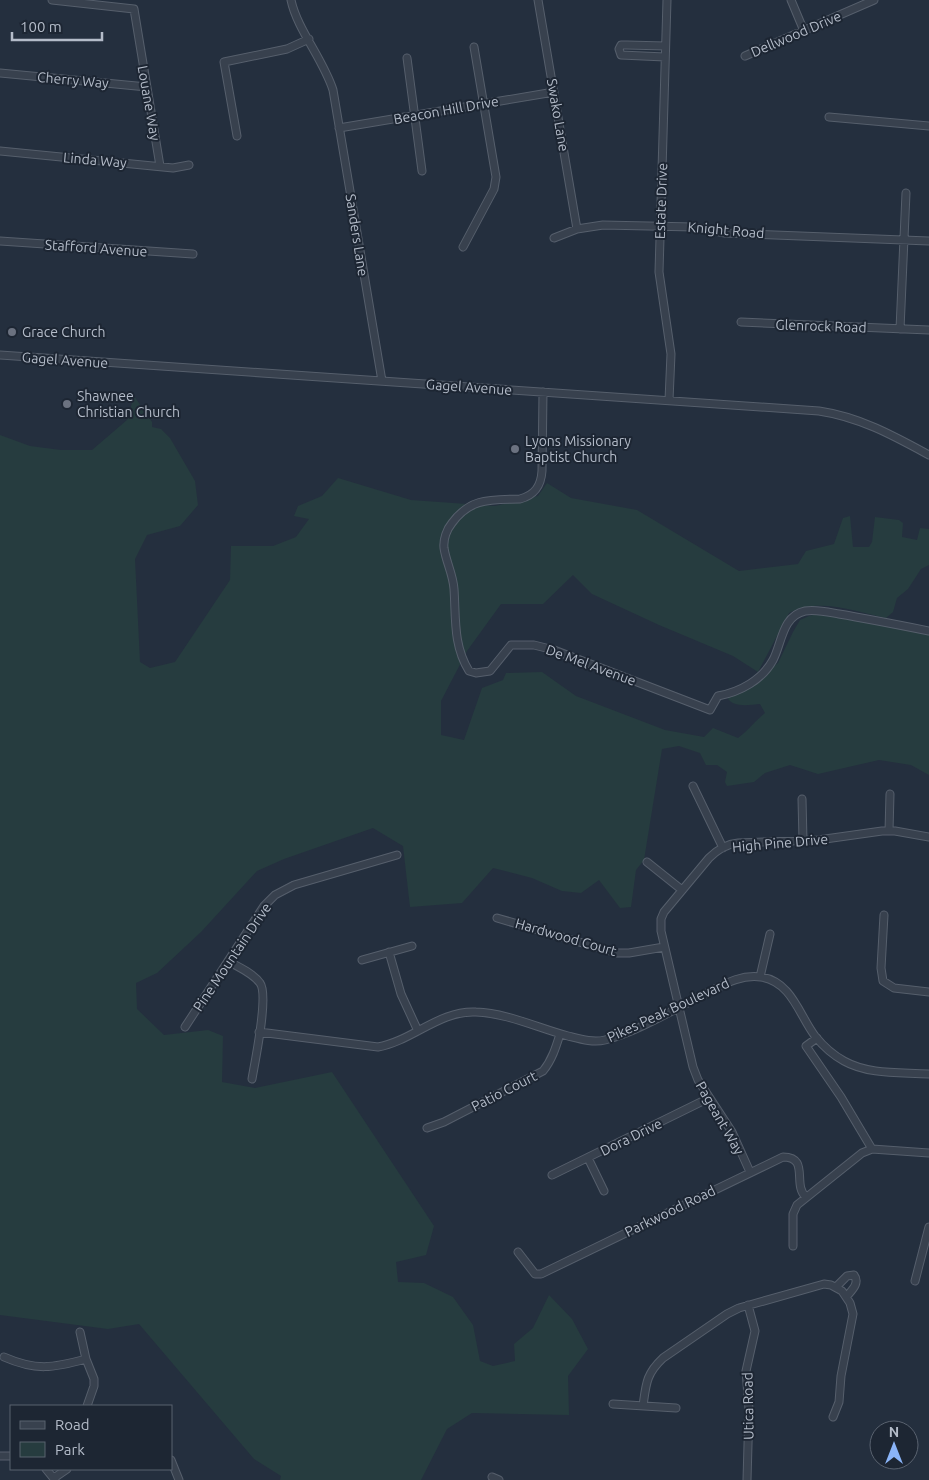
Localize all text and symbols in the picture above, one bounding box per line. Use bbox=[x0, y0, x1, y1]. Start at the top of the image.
street label: Dellwood Drive bbox=[748, 8, 844, 60]
scale bar bbox=[12, 10, 102, 42]
text: 100 m bbox=[20, 18, 62, 35]
street label: Louane Way bbox=[135, 64, 164, 142]
street label: Cherry Way bbox=[37, 69, 110, 91]
street label: Swako Lane bbox=[544, 77, 572, 153]
street label: Beacon Hill Drive bbox=[392, 93, 500, 127]
street label: Linda Way bbox=[63, 149, 128, 171]
street label: Estate Drive bbox=[652, 163, 670, 239]
street label: Sanders Lane bbox=[343, 193, 371, 277]
street label: Knight Road bbox=[687, 219, 765, 241]
street label: Stafford Avenue bbox=[44, 236, 148, 260]
street label: Glenrock Road bbox=[775, 316, 867, 336]
place label: Grace Church bbox=[22, 324, 106, 340]
marker: Grace Church bbox=[6, 326, 18, 338]
street label: Gagel Avenue bbox=[21, 349, 109, 371]
street label: Gagel Avenue bbox=[425, 376, 513, 398]
place label: Shawnee Christian Church bbox=[77, 388, 180, 420]
marker: Shawnee Christian Church bbox=[61, 398, 73, 410]
place label: Lyons Missionary Baptist Church bbox=[525, 433, 631, 465]
marker: Lyons Missionary Baptist Church bbox=[509, 443, 521, 455]
street label: De Mel Avenue bbox=[544, 641, 638, 689]
street label: High Pine Drive bbox=[731, 831, 829, 855]
street label: Pine Mountain Drive bbox=[190, 900, 274, 1014]
street label: Hardwood Court bbox=[514, 915, 619, 959]
street label: Pikes Peak Boulevard bbox=[604, 975, 732, 1045]
street label: Patio Court bbox=[469, 1067, 540, 1114]
street label: Pageant Way bbox=[693, 1079, 747, 1158]
street label: Dora Drive bbox=[597, 1115, 665, 1159]
street label: Parkwood Road bbox=[622, 1182, 718, 1240]
street label: Utica Road bbox=[739, 1372, 757, 1440]
legend bbox=[10, 1405, 172, 1470]
text: Road bbox=[55, 1416, 90, 1433]
north arrow bbox=[869, 1420, 919, 1470]
text: N bbox=[889, 1424, 899, 1440]
text: Park bbox=[55, 1441, 85, 1458]

